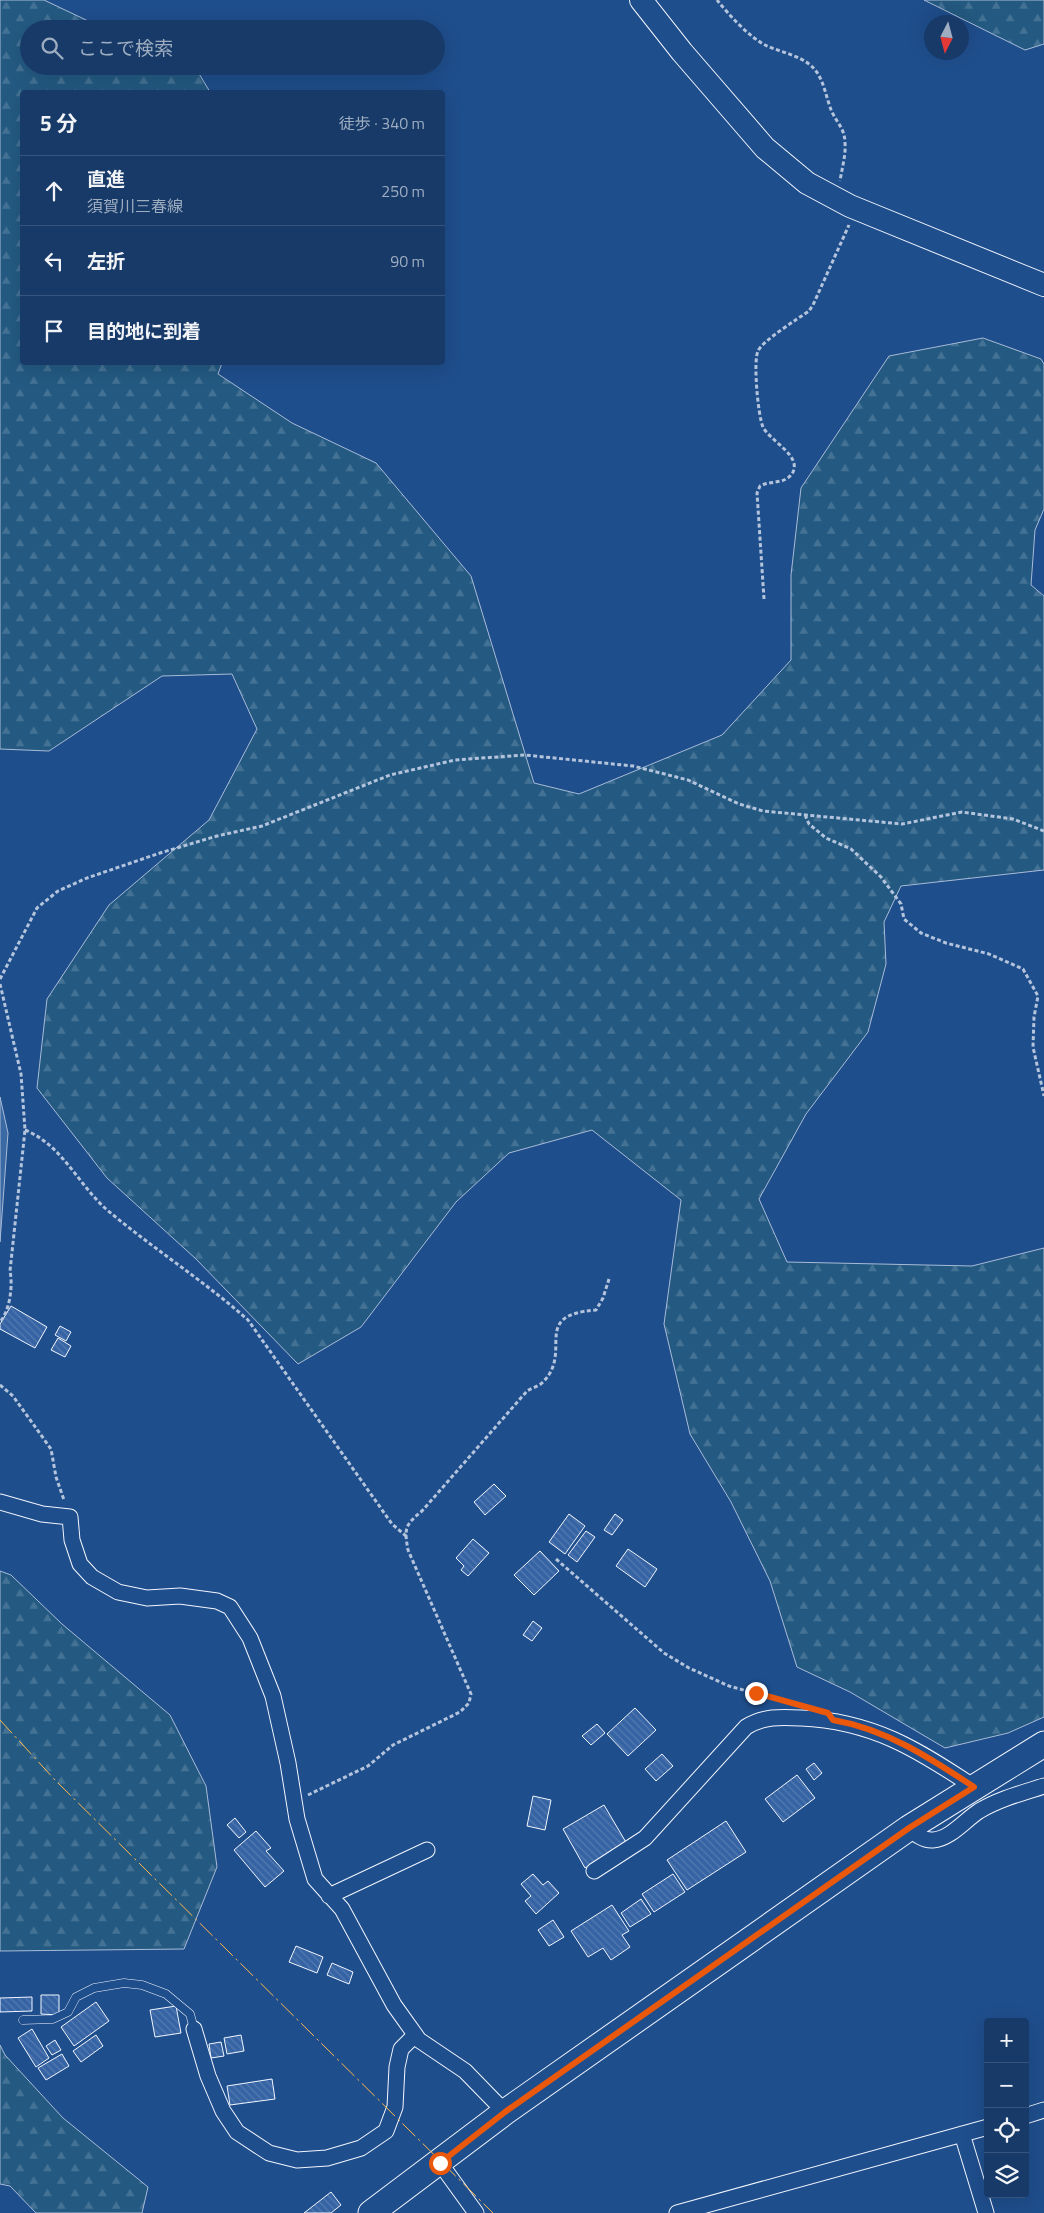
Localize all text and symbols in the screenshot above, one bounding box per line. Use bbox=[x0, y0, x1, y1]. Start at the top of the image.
north arrow bbox=[924, 15, 969, 60]
search box bbox=[20, 20, 445, 75]
text: ここで検索 bbox=[78, 33, 173, 62]
icon: search bbox=[38, 34, 66, 62]
text: 5 分 bbox=[40, 107, 77, 139]
text: 徒歩 · 340 m bbox=[339, 111, 425, 135]
text: 直進 bbox=[87, 164, 125, 193]
icon: ahead bbox=[40, 177, 68, 205]
text: 250 m bbox=[381, 179, 425, 203]
text: 須賀川三春線 bbox=[87, 194, 183, 218]
text: 左折 bbox=[87, 246, 125, 275]
icon: left bbox=[40, 247, 68, 275]
text: 90 m bbox=[390, 249, 425, 273]
text: 目的地に到着 bbox=[87, 316, 201, 345]
icon: arrive bbox=[40, 317, 68, 345]
route end bbox=[745, 1682, 768, 1705]
map controls bbox=[984, 2018, 1029, 2198]
button: + bbox=[984, 2018, 1029, 2063]
button: − bbox=[984, 2063, 1029, 2108]
button: locate bbox=[984, 2108, 1029, 2153]
route start bbox=[429, 2152, 452, 2175]
button: layers bbox=[984, 2153, 1029, 2198]

